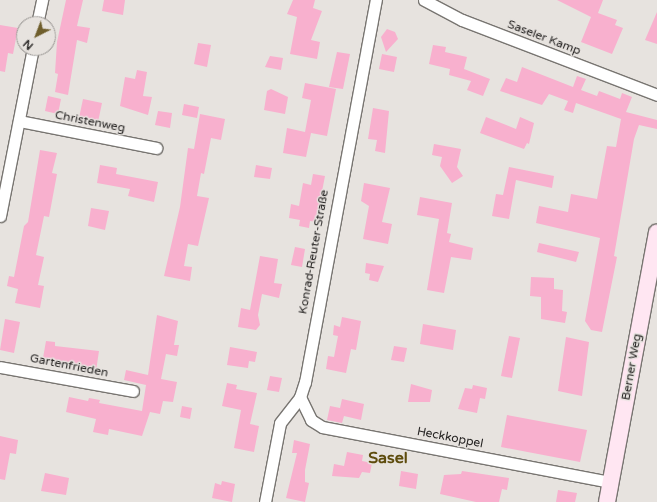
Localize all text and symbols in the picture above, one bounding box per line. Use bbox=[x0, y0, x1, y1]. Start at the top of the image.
north arrow bbox=[16, 16, 56, 56]
street label: Saseler Kamp bbox=[505, 17, 583, 59]
text: N bbox=[21, 37, 36, 52]
street label: Christenweg bbox=[54, 108, 126, 136]
street label: Konrad-Reuter-Straße bbox=[296, 189, 332, 315]
street label: Berner Weg bbox=[619, 333, 645, 401]
street label: Gartenfrieden bbox=[29, 351, 109, 381]
street label: Heckkoppel bbox=[416, 425, 484, 451]
district label: Sasel bbox=[368, 448, 408, 468]

